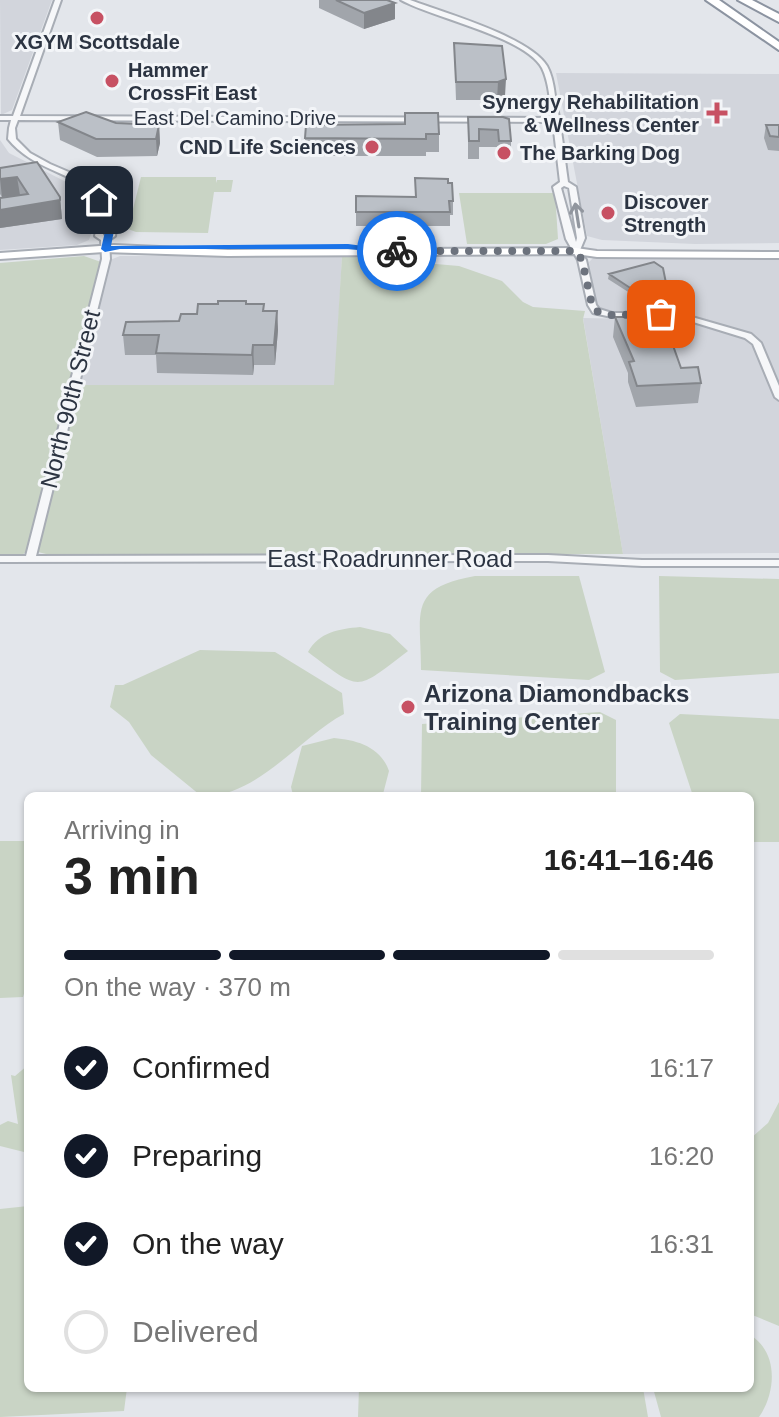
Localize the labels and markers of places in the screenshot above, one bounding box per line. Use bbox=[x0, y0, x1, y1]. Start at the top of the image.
marker: XGYM Scottsdale bbox=[88, 9, 106, 27]
place label: XGYM Scottsdale bbox=[14, 31, 180, 53]
place label: Hammer CrossFit East bbox=[128, 59, 257, 104]
marker: Hammer CrossFit East bbox=[103, 72, 121, 90]
place label: Synergy Rehabilitation & Wellness Center bbox=[482, 91, 699, 136]
marker: Synergy Rehabilitation & Wellness Center bbox=[706, 102, 728, 124]
place label: CND Life Sciences bbox=[179, 136, 356, 158]
marker: CND Life Sciences bbox=[363, 138, 381, 156]
place label: The Barking Dog bbox=[520, 142, 680, 164]
marker: The Barking Dog bbox=[495, 144, 513, 162]
pin bbox=[65, 166, 133, 234]
place label: Discover Strength bbox=[624, 191, 709, 236]
marker: Discover Strength bbox=[599, 204, 617, 222]
pin bbox=[627, 280, 695, 348]
place label: Arizona Diamondbacks Training Center bbox=[424, 680, 689, 735]
marker: Arizona Diamondbacks Training Center bbox=[399, 698, 417, 716]

